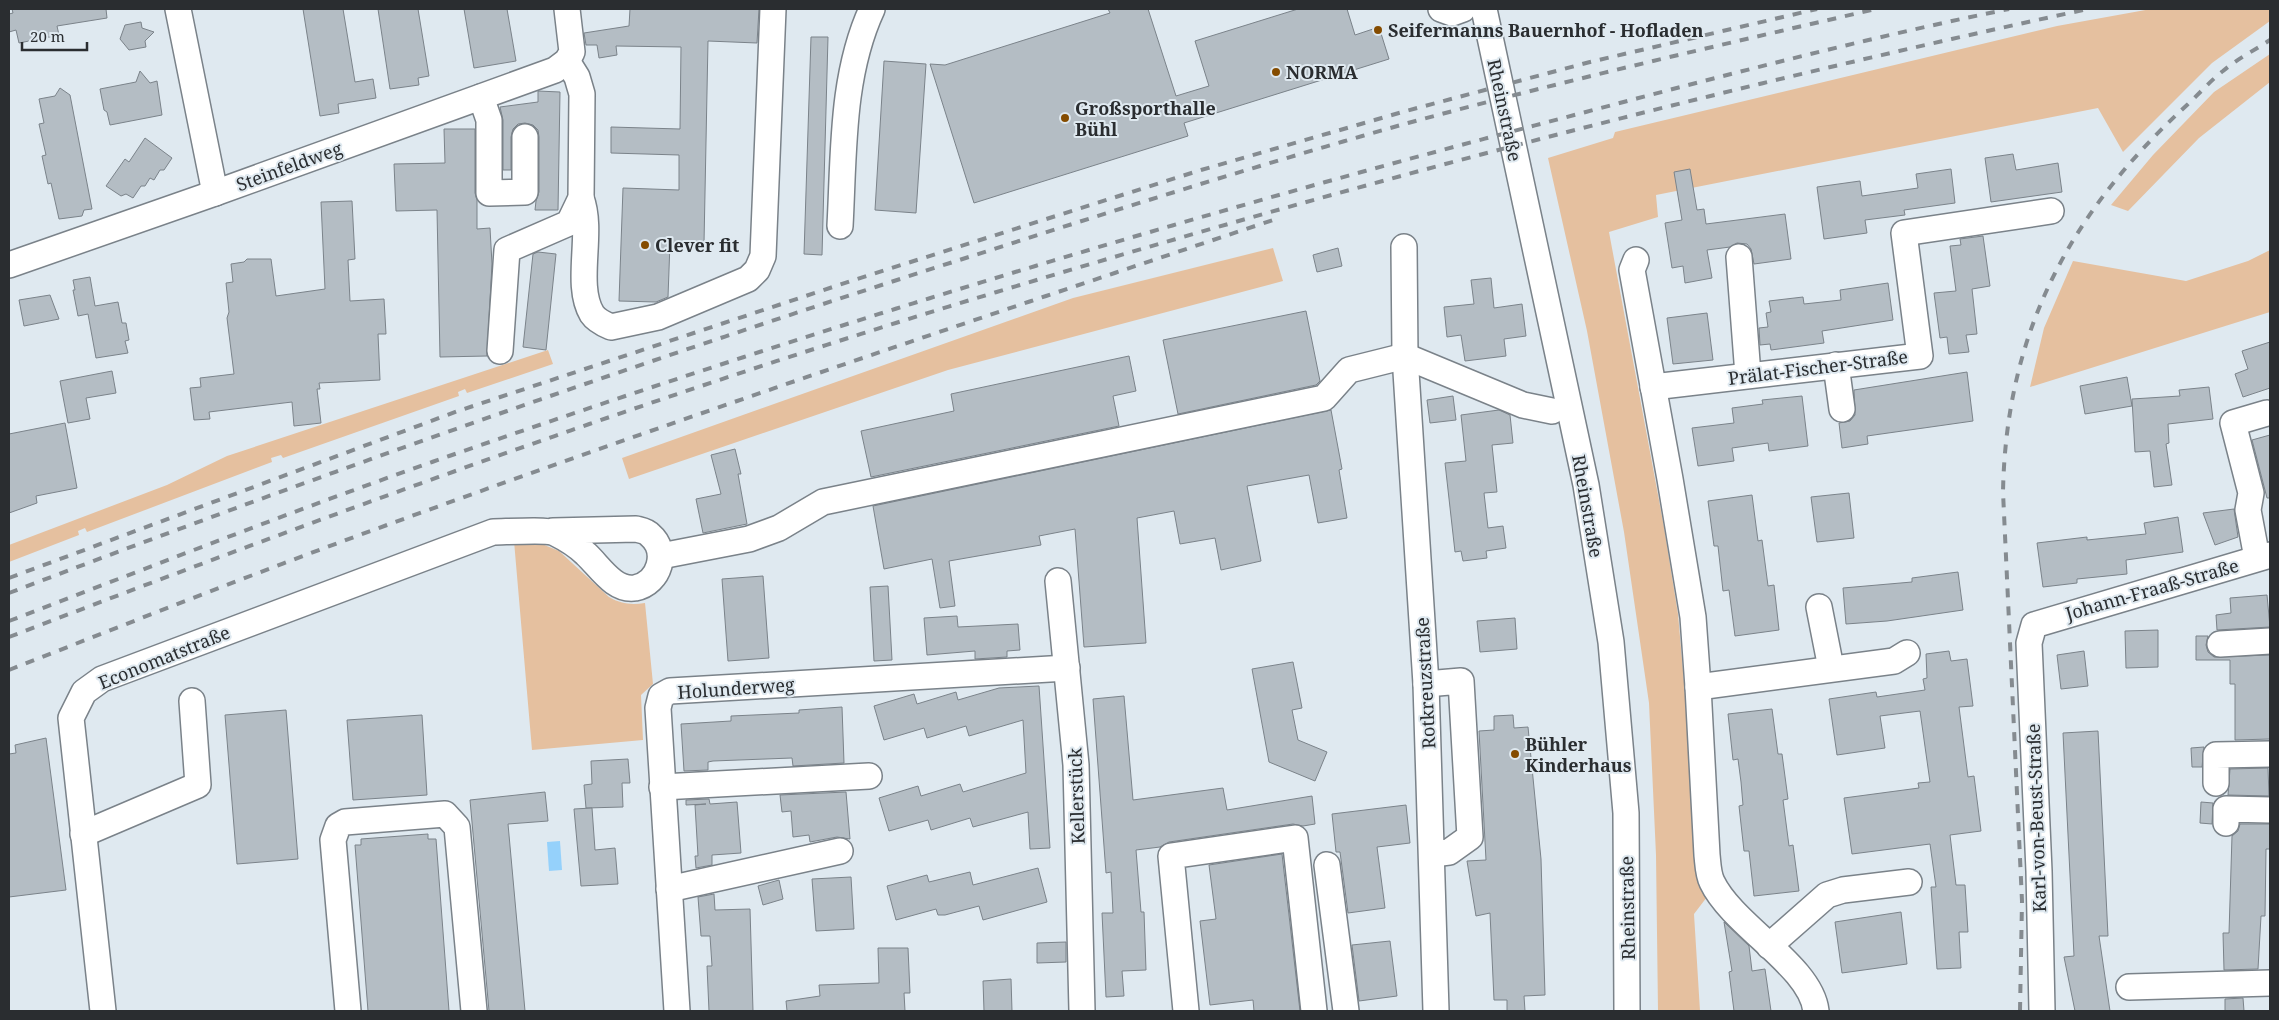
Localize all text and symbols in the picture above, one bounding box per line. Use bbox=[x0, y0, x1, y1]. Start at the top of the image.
place label: Seifermanns Bauernhof - Hofladen bbox=[1388, 18, 1703, 42]
scale bar bbox=[22, 20, 88, 52]
marker: Seifermanns Bauernhof - Hofladen bbox=[1372, 24, 1384, 36]
text: 20 m bbox=[30, 26, 65, 46]
street label: Rheinstraße bbox=[1482, 57, 1528, 163]
place label: NORMA bbox=[1286, 60, 1358, 84]
marker: NORMA bbox=[1270, 66, 1282, 78]
place label: Großsporthalle Bühl bbox=[1075, 96, 1216, 141]
marker: Großsporthalle Bühl bbox=[1059, 112, 1071, 124]
street label: Steinfeldweg bbox=[233, 136, 345, 196]
place label: Clever fit bbox=[655, 233, 739, 257]
marker: Clever fit bbox=[639, 239, 651, 251]
street label: Prälat-Fischer-Straße bbox=[1727, 344, 1909, 390]
street label: Rheinstraße bbox=[1567, 453, 1609, 559]
street label: Johann-Fraaß-Straße bbox=[2062, 553, 2241, 625]
street label: Rotkreuzstraße bbox=[1410, 617, 1440, 749]
street label: Economatstraße bbox=[95, 620, 233, 694]
street label: Holunderweg bbox=[677, 672, 796, 704]
street label: Karl-von-Beust-Straße bbox=[2021, 723, 2051, 913]
place label: Bühler Kinderhaus bbox=[1525, 732, 1632, 777]
street label: Kellerstück bbox=[1062, 747, 1090, 845]
marker: Bühler Kinderhaus bbox=[1509, 748, 1521, 760]
street label: Rheinstraße bbox=[1614, 856, 1640, 960]

